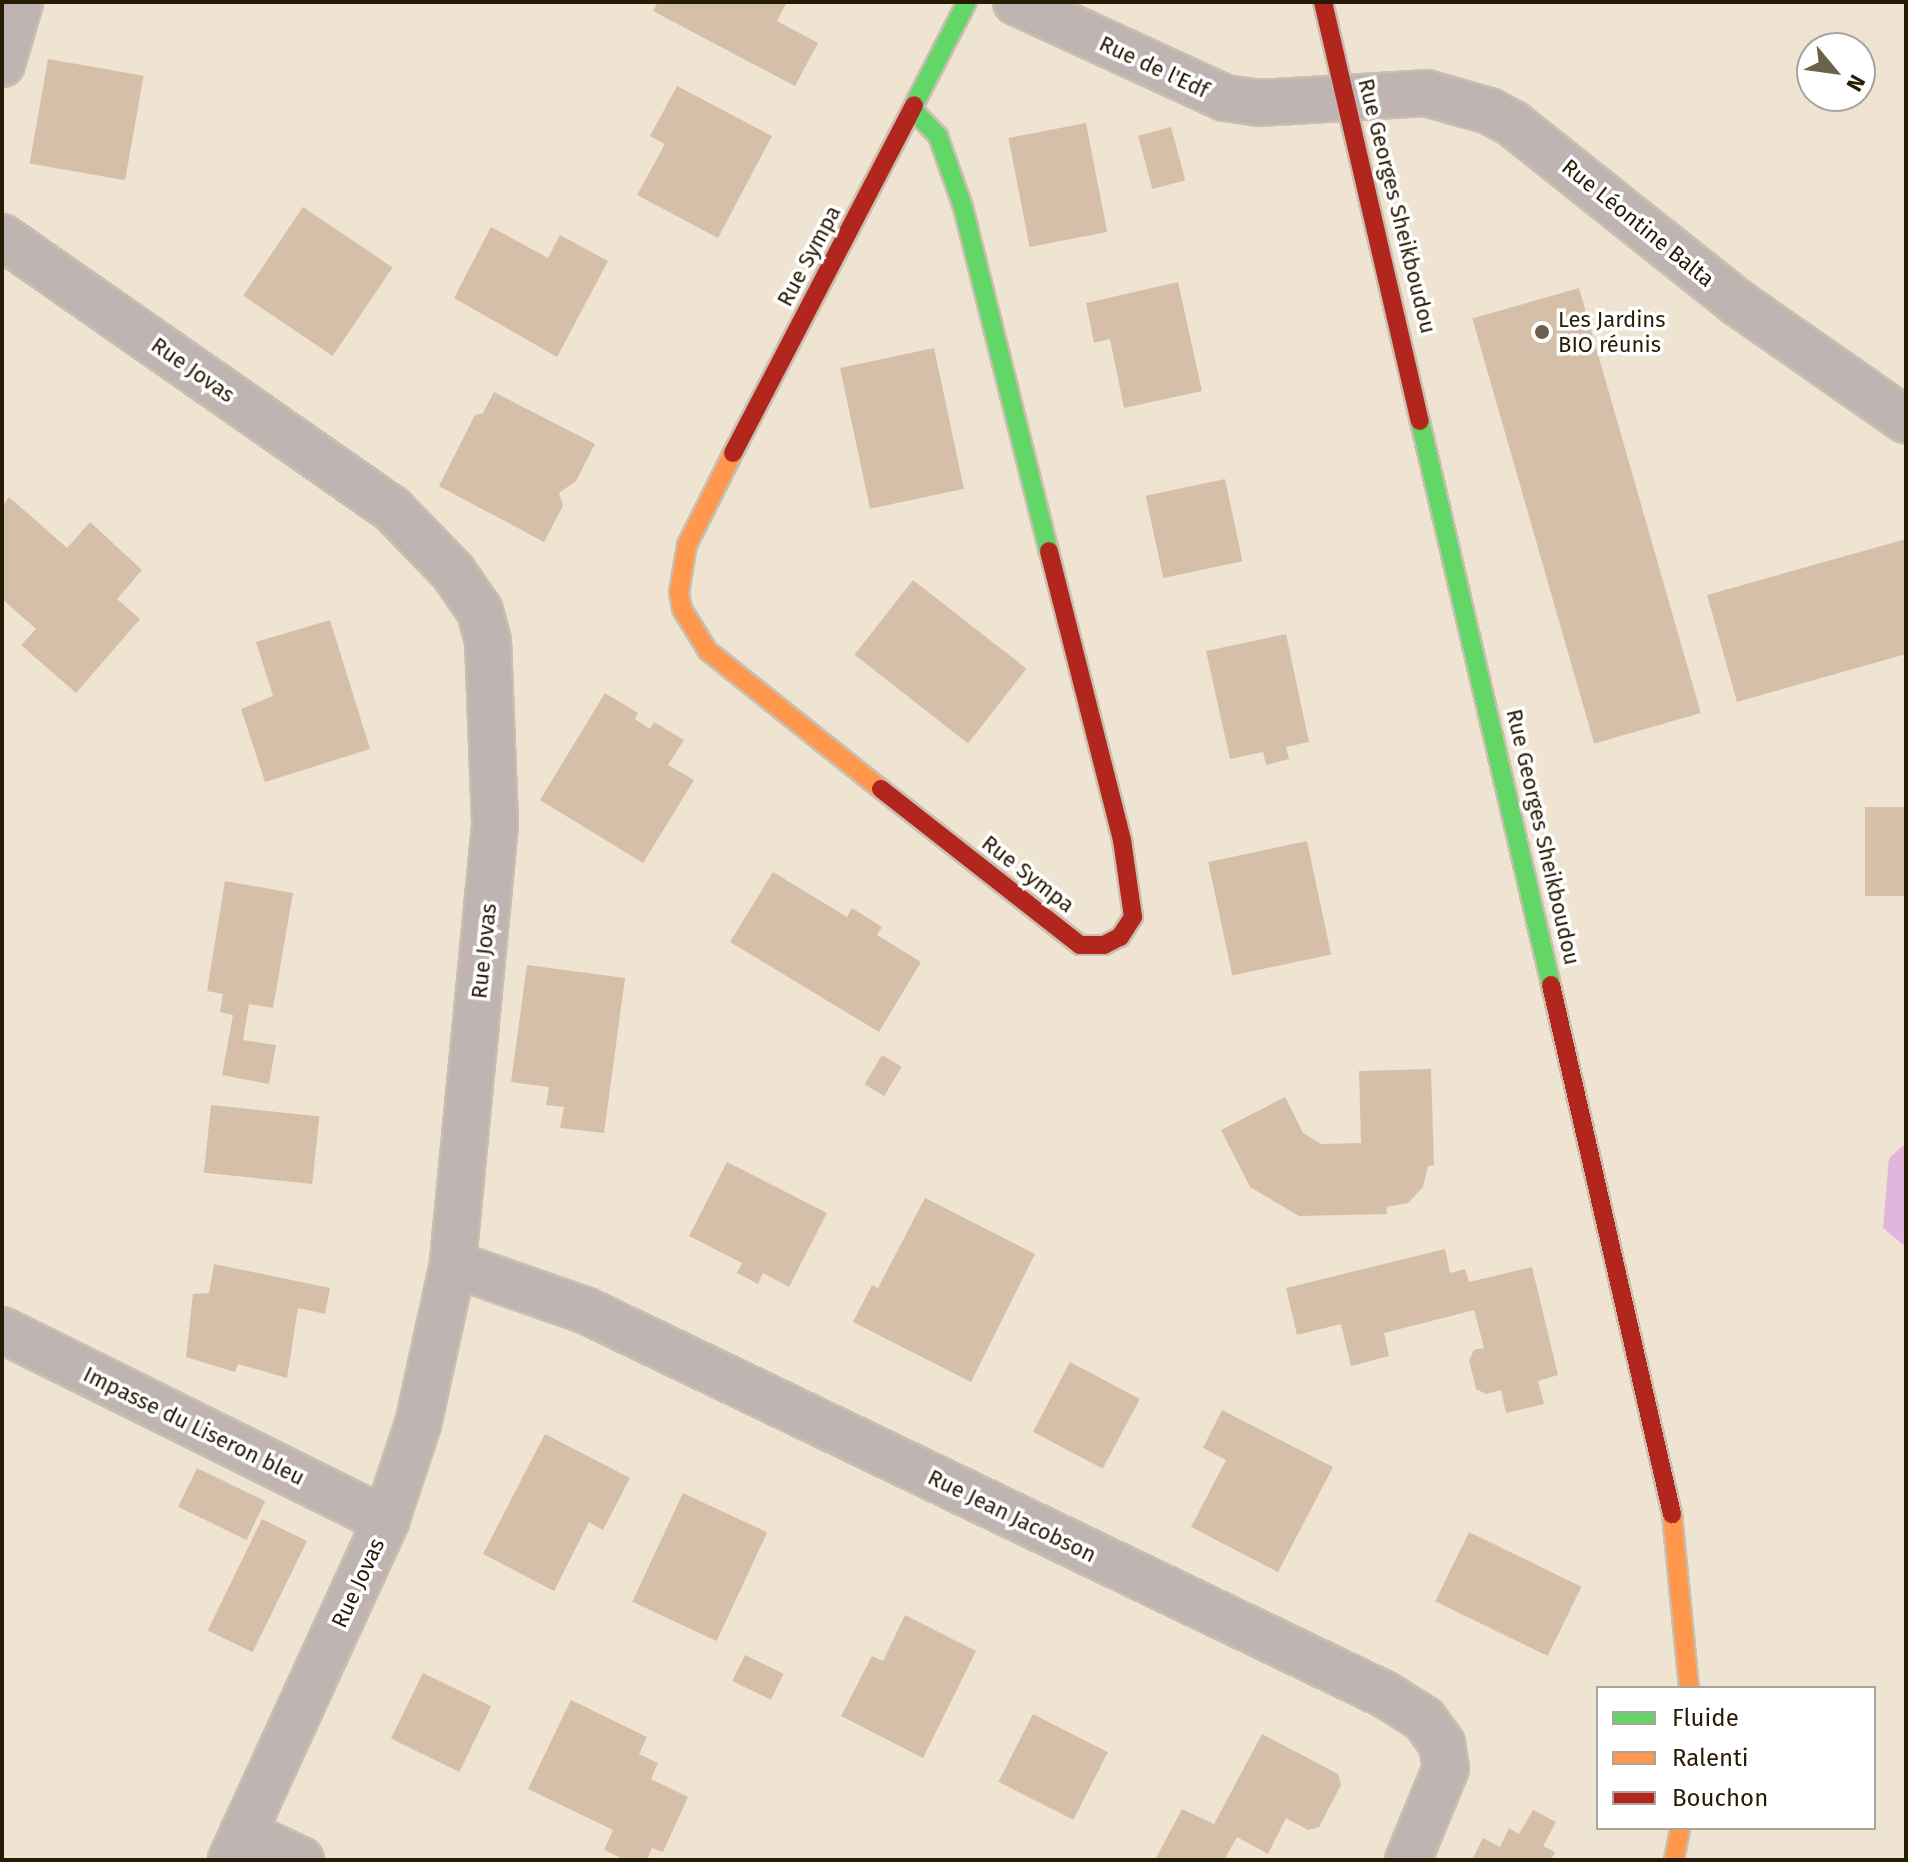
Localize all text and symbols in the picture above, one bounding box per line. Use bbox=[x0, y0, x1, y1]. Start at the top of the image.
street label: Rue de l'Edf bbox=[1095, 30, 1213, 104]
north arrow bbox=[1796, 32, 1876, 112]
text: N bbox=[1840, 70, 1871, 96]
street label: Rue Georges Sheikboudou bbox=[1353, 76, 1441, 336]
street label: Rue Léontine Balta bbox=[1557, 154, 1719, 292]
street label: Rue Sympa bbox=[771, 201, 847, 311]
place label: Les Jardins BIO réunis bbox=[1558, 306, 1666, 358]
marker: Les Jardins BIO réunis bbox=[1533, 323, 1551, 341]
street label: Rue Jovas bbox=[146, 332, 240, 408]
street label: Rue Georges Sheikboudou bbox=[1501, 706, 1585, 968]
street label: Rue Sympa bbox=[976, 830, 1080, 918]
street label: Rue Jovas bbox=[466, 902, 502, 1000]
street label: Impasse du Liseron bleu bbox=[79, 1361, 309, 1491]
street label: Rue Jean Jacobson bbox=[924, 1464, 1100, 1568]
street label: Rue Jovas bbox=[326, 1534, 390, 1632]
legend bbox=[1596, 1686, 1876, 1830]
text: Fluide bbox=[1672, 1704, 1739, 1732]
text: Ralenti bbox=[1672, 1744, 1749, 1772]
text: Bouchon bbox=[1672, 1784, 1768, 1812]

